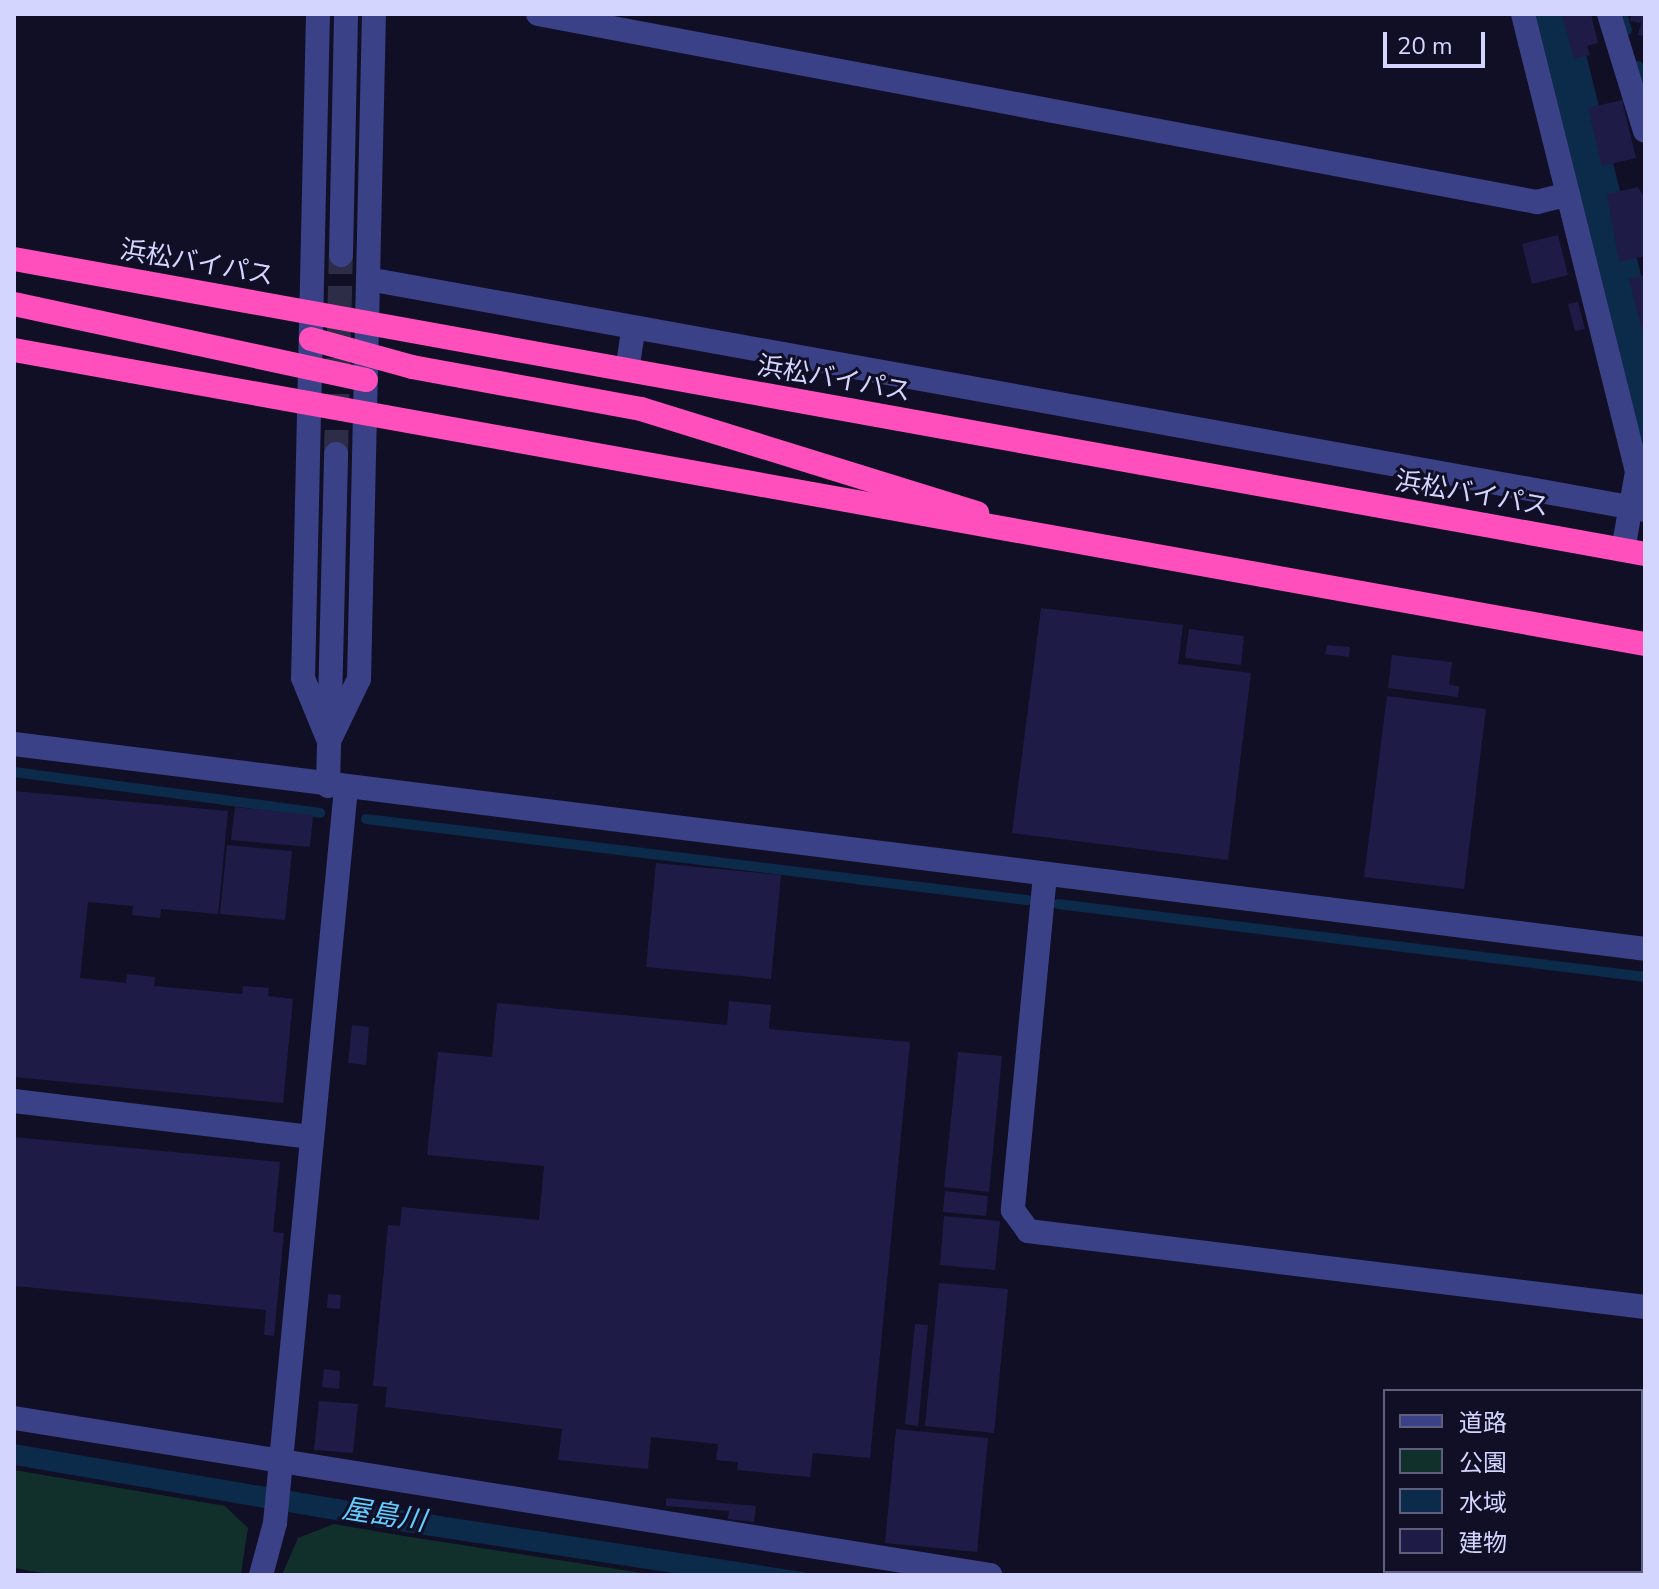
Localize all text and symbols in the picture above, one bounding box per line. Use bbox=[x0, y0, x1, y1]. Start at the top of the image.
scale bar bbox=[1387, 16, 1489, 66]
text: 20 m bbox=[1397, 30, 1453, 62]
street label: 浜松バイパス bbox=[117, 234, 277, 292]
street label: 浜松バイパス bbox=[754, 350, 914, 408]
street label: 浜松バイパス bbox=[1392, 465, 1552, 523]
legend bbox=[1383, 1389, 1643, 1573]
text: 道路 bbox=[1459, 1407, 1507, 1439]
text: 公園 bbox=[1459, 1447, 1507, 1479]
text: 水域 bbox=[1459, 1487, 1507, 1519]
water label: 屋島川 bbox=[340, 1492, 428, 1538]
text: 建物 bbox=[1459, 1527, 1507, 1559]

